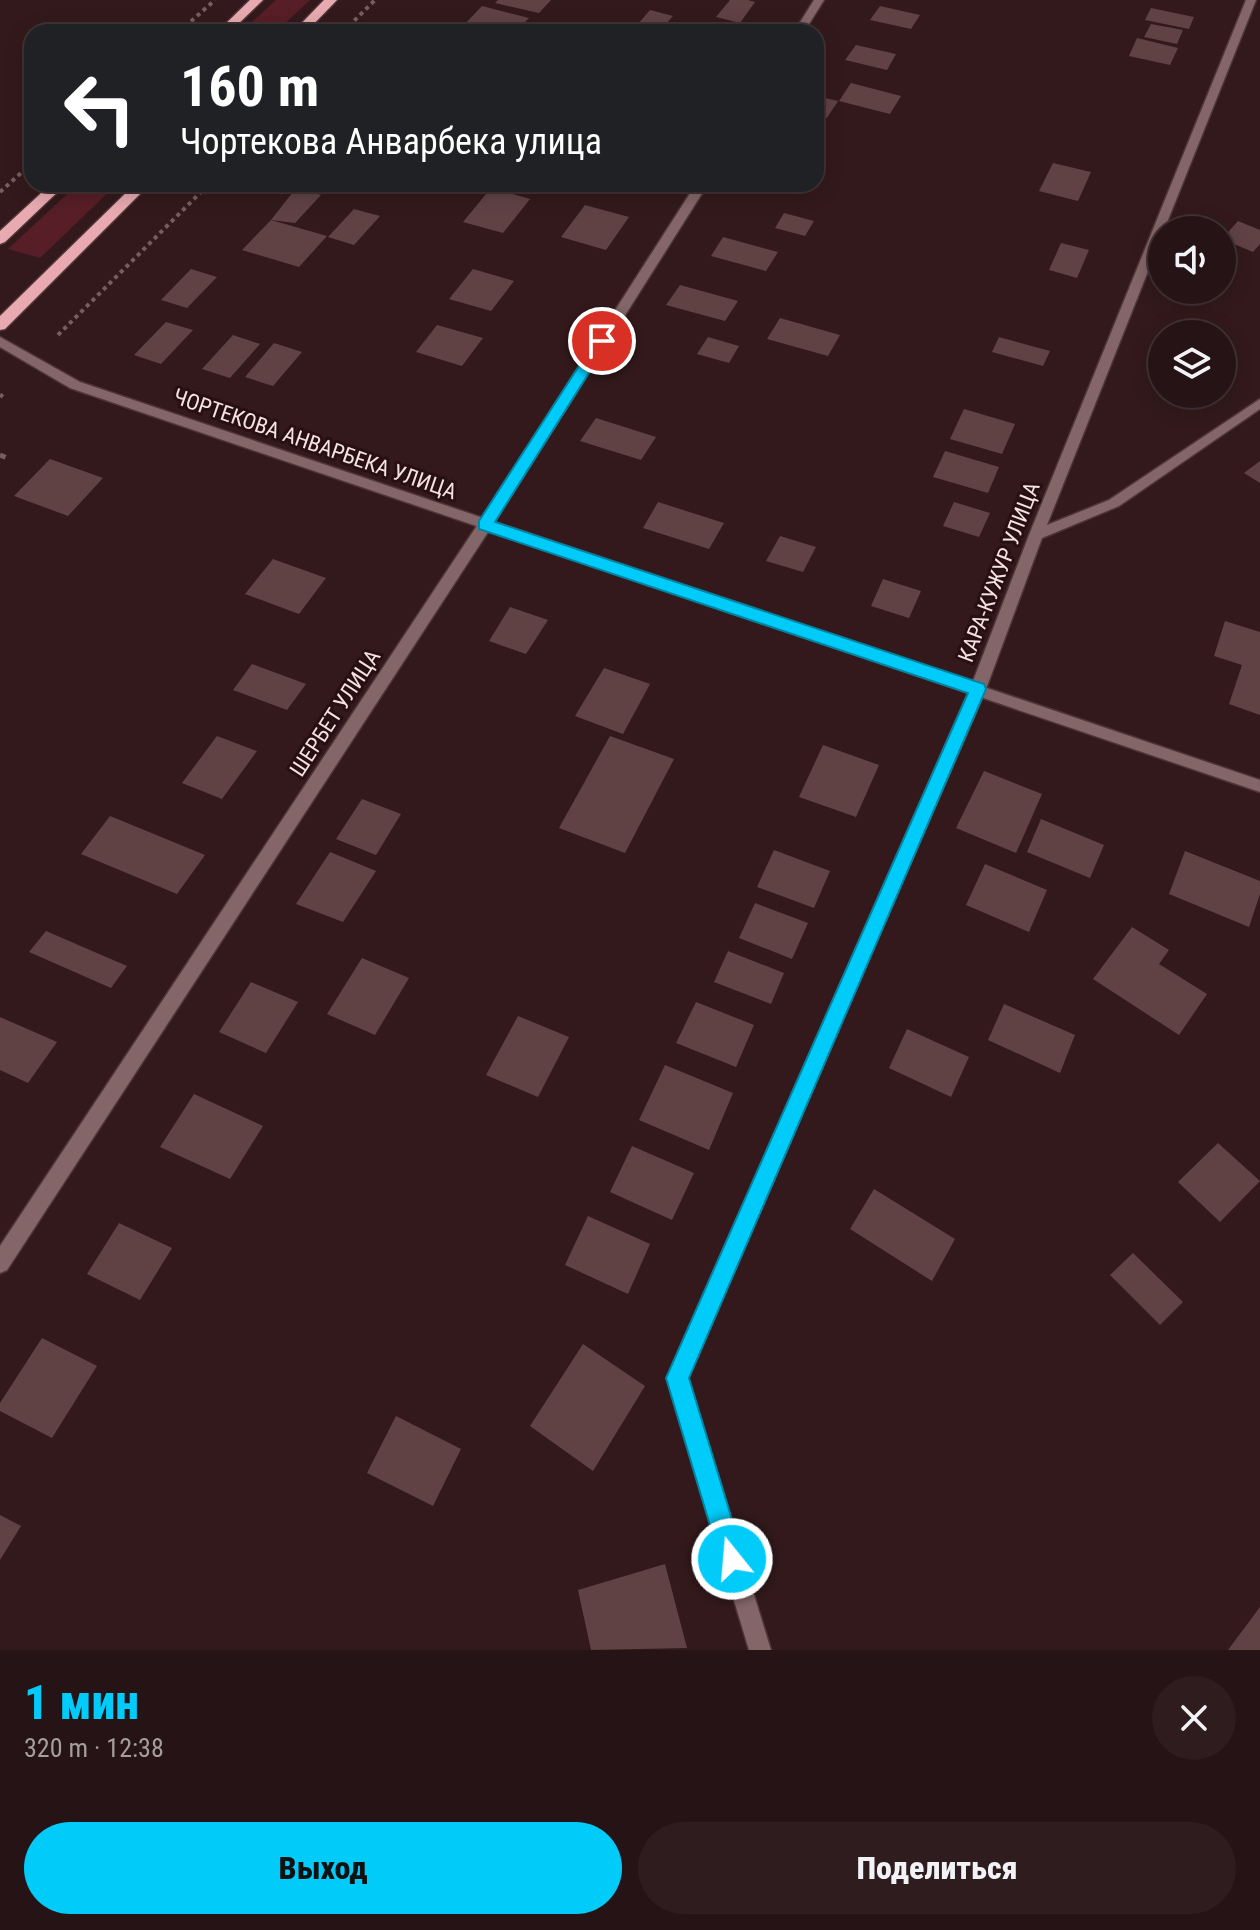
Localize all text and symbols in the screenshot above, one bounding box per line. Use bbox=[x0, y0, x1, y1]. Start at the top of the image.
text: 160 m bbox=[180, 54, 319, 120]
icon: left bbox=[48, 56, 152, 160]
text: Чортекова Анварбека улица bbox=[180, 121, 602, 163]
map controls bbox=[1148, 216, 1236, 408]
button: sound bbox=[1148, 216, 1236, 304]
pin bbox=[568, 307, 636, 375]
icon: arrive bbox=[580, 319, 624, 363]
button: layers bbox=[1148, 320, 1236, 408]
street label: ЧОРТЕКОВА АНВАРБЕКА УЛИЦА bbox=[170, 384, 460, 504]
street label: КАРА-КУЖУР УЛИЦА bbox=[953, 478, 1045, 665]
street label: ШЕРБЕТ УЛИЦА bbox=[285, 645, 385, 781]
position arrow bbox=[690, 1517, 774, 1601]
text: 1 мин bbox=[24, 1674, 139, 1731]
button: close bbox=[1152, 1676, 1236, 1760]
text: 320 m · 12:38 bbox=[24, 1733, 164, 1763]
button: Выход bbox=[24, 1822, 622, 1914]
button: Поделиться bbox=[638, 1822, 1236, 1914]

